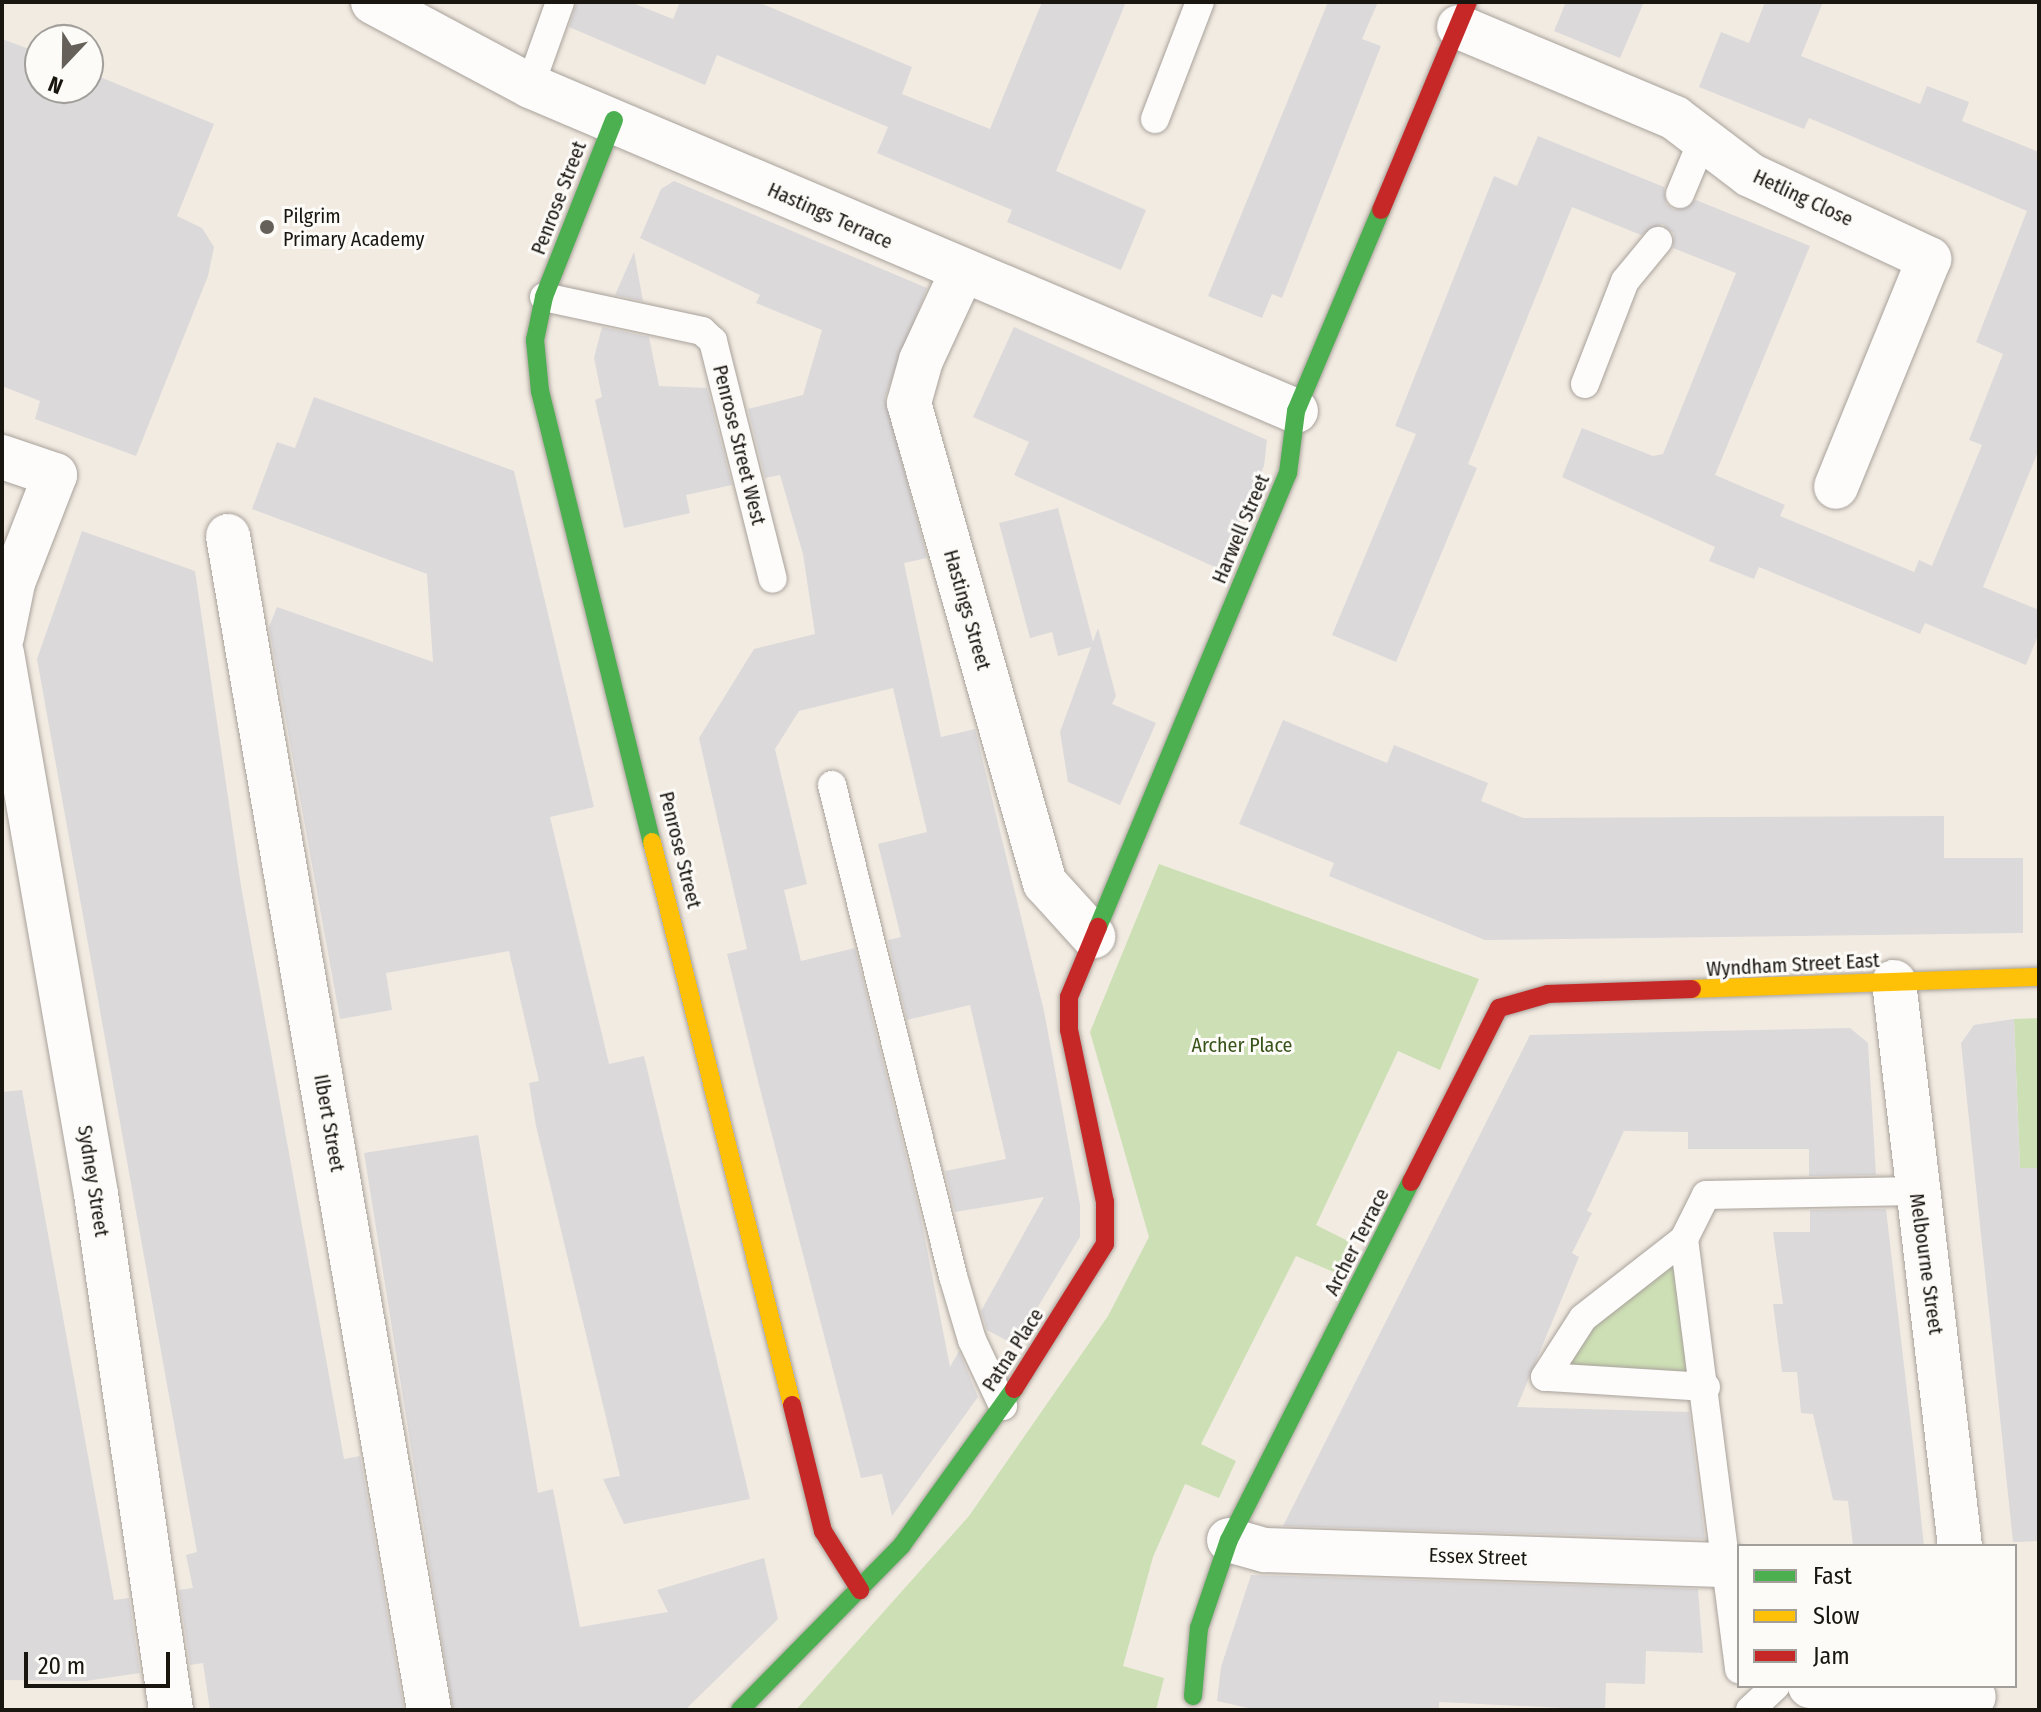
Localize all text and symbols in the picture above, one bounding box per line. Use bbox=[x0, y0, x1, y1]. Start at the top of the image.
north arrow bbox=[24, 24, 104, 104]
text: N bbox=[44, 70, 67, 100]
street label: Penrose Street bbox=[526, 138, 592, 258]
street label: Hetling Close bbox=[1749, 164, 1857, 232]
street label: Hastings Terrace bbox=[764, 178, 896, 254]
place label: Pilgrim Primary Academy bbox=[283, 204, 424, 251]
marker: Pilgrim Primary Academy bbox=[258, 218, 276, 236]
street label: Penrose Street West bbox=[708, 363, 770, 527]
street label: Harwell Street bbox=[1207, 471, 1275, 587]
street label: Hastings Street bbox=[938, 547, 996, 673]
street label: Penrose Street bbox=[654, 789, 706, 911]
street label: Wyndham Street East bbox=[1706, 948, 1880, 982]
park label: Archer Place bbox=[1192, 1033, 1292, 1057]
street label: Ilbert Street bbox=[309, 1072, 349, 1174]
street label: Sydney Street bbox=[72, 1124, 114, 1238]
street label: Archer Terrace bbox=[1320, 1184, 1394, 1300]
street label: Melbourne Street bbox=[1904, 1192, 1948, 1336]
street label: Patna Place bbox=[977, 1304, 1049, 1396]
street label: Essex Street bbox=[1428, 1543, 1528, 1571]
legend bbox=[1737, 1544, 2017, 1688]
text: Fast bbox=[1813, 1562, 1852, 1590]
text: Slow bbox=[1813, 1602, 1859, 1630]
scale bar bbox=[28, 1636, 174, 1686]
text: Jam bbox=[1813, 1642, 1850, 1670]
text: 20 m bbox=[38, 1652, 85, 1680]

